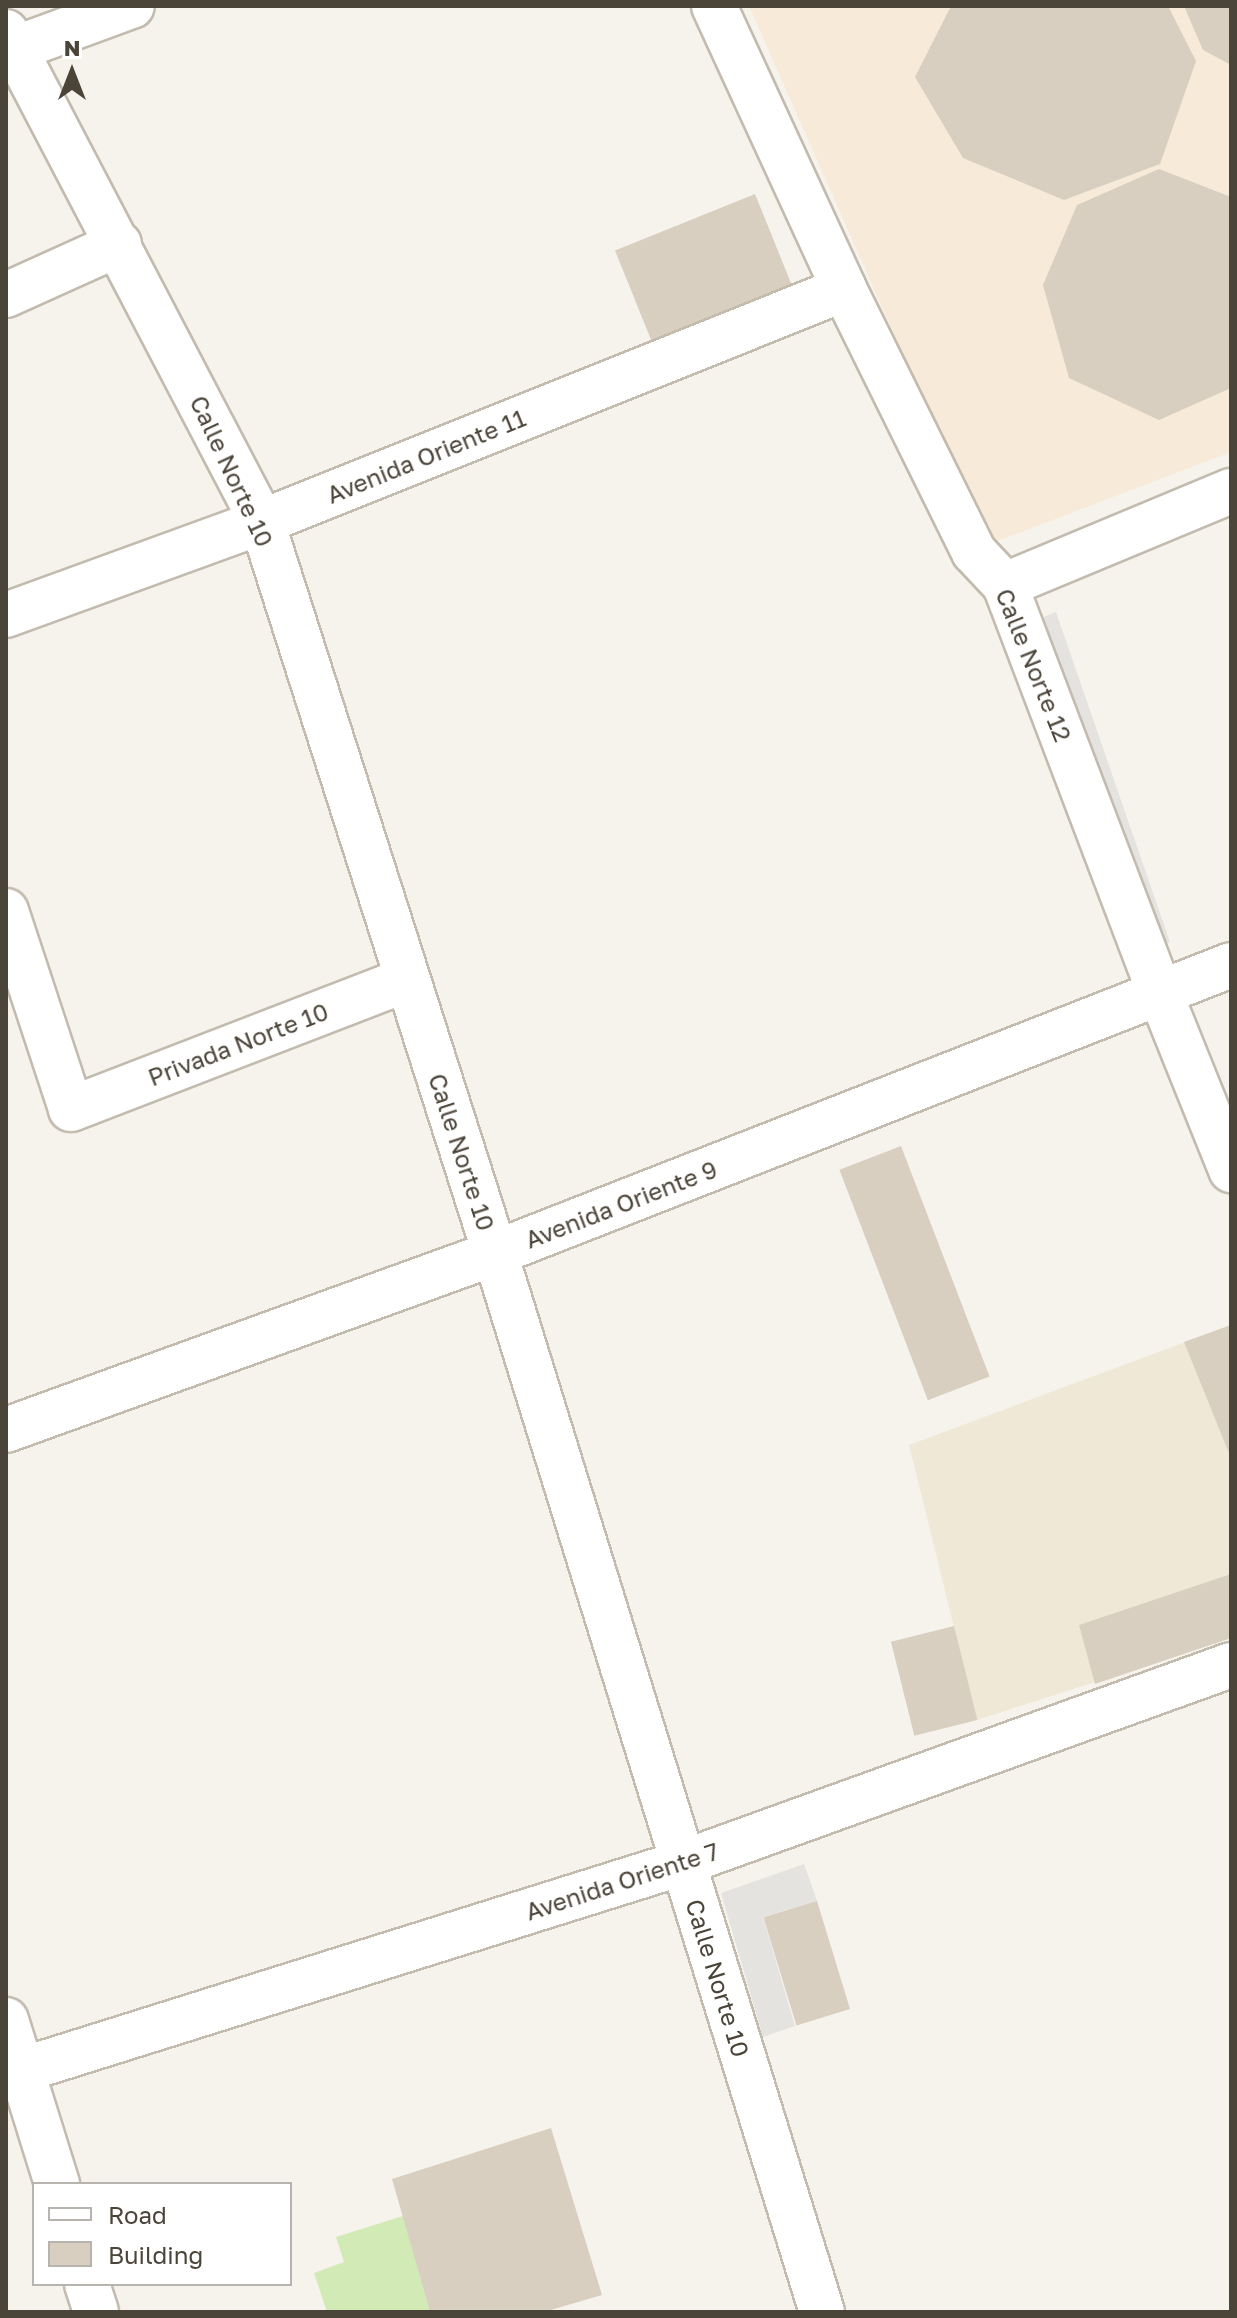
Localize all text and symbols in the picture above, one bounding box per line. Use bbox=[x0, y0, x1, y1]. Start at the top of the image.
north arrow bbox=[32, 32, 112, 112]
text: N bbox=[64, 34, 80, 61]
street label: Calle Norte 10 bbox=[184, 391, 280, 551]
street label: Avenida Oriente 11 bbox=[322, 403, 530, 509]
street label: Calle Norte 12 bbox=[990, 584, 1078, 746]
street label: Privada Norte 10 bbox=[144, 996, 332, 1092]
street label: Calle Norte 10 bbox=[423, 1070, 501, 1234]
street label: Avenida Oriente 9 bbox=[521, 1154, 721, 1254]
street label: Avenida Oriente 7 bbox=[522, 1836, 722, 1926]
street label: Calle Norte 10 bbox=[680, 1896, 756, 2060]
legend bbox=[32, 2182, 292, 2286]
text: Road bbox=[108, 2200, 167, 2229]
text: Building bbox=[108, 2240, 203, 2269]

